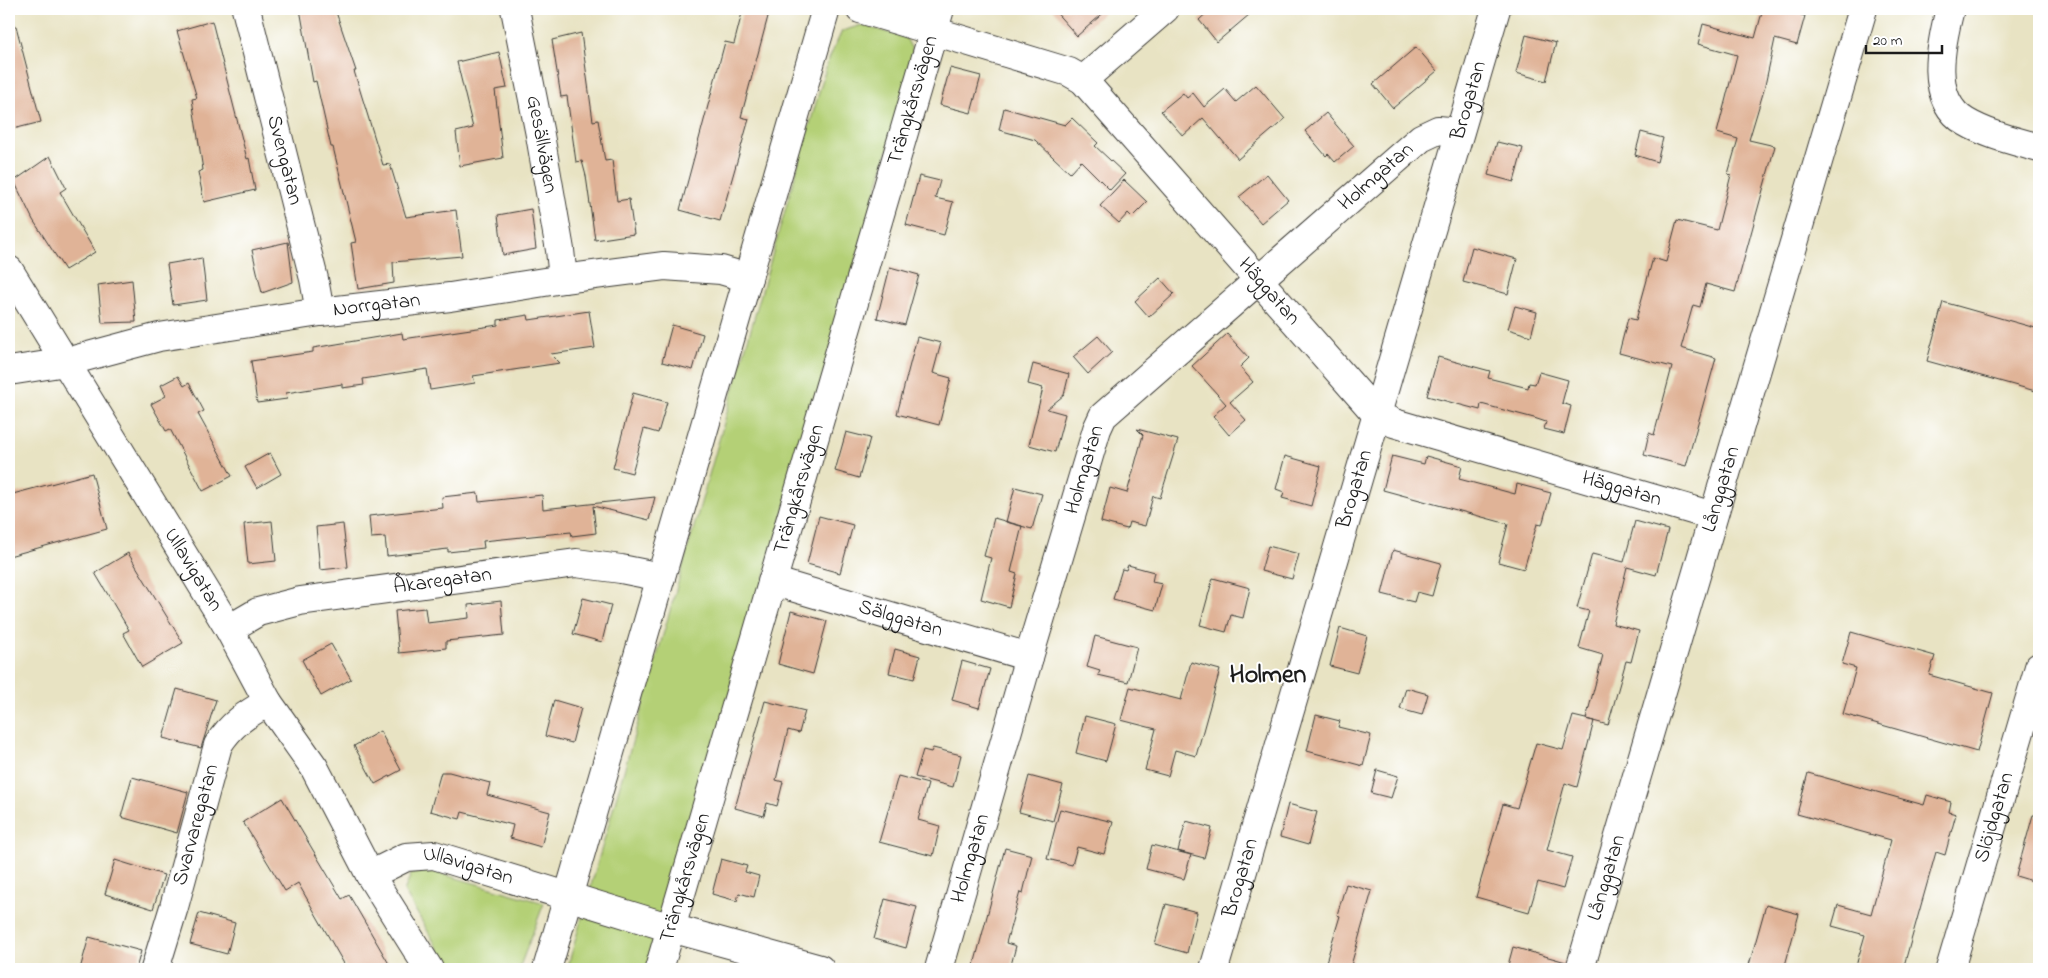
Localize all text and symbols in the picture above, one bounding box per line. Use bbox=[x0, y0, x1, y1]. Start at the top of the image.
scale bar bbox=[1866, 22, 1942, 54]
text: 20 m bbox=[1873, 30, 1903, 52]
street label: Trängkårsvägen bbox=[880, 32, 946, 169]
street label: Brogatan bbox=[1443, 58, 1495, 145]
street label: Gesällvägen bbox=[518, 93, 565, 196]
street label: Svengatan bbox=[258, 112, 310, 208]
street label: Holmgatan bbox=[1332, 136, 1421, 219]
street label: Häggatan bbox=[1230, 251, 1307, 332]
street label: Norrgatan bbox=[331, 286, 422, 325]
street label: Trängkårsvägen bbox=[766, 421, 833, 558]
street label: Holmgatan bbox=[1057, 422, 1112, 518]
street label: Långgatan bbox=[1694, 443, 1748, 536]
street label: Brogatan bbox=[1329, 446, 1381, 533]
street label: Häggatan bbox=[1578, 464, 1665, 515]
street label: Ullavigatan bbox=[156, 523, 230, 618]
street label: Åkaregatan bbox=[391, 560, 494, 603]
street label: Sälggatan bbox=[855, 592, 946, 646]
district label: Holmen bbox=[1230, 657, 1307, 695]
street label: Svarvaregatan bbox=[166, 761, 227, 889]
street label: Slöjdgatan bbox=[1967, 769, 2022, 866]
street label: Trängkårsvägen bbox=[652, 809, 719, 946]
street label: Holmgatan bbox=[944, 810, 998, 907]
street label: Långgatan bbox=[1580, 831, 1634, 925]
street label: Brogatan bbox=[1215, 835, 1267, 922]
street label: Ullavigatan bbox=[422, 840, 517, 894]

